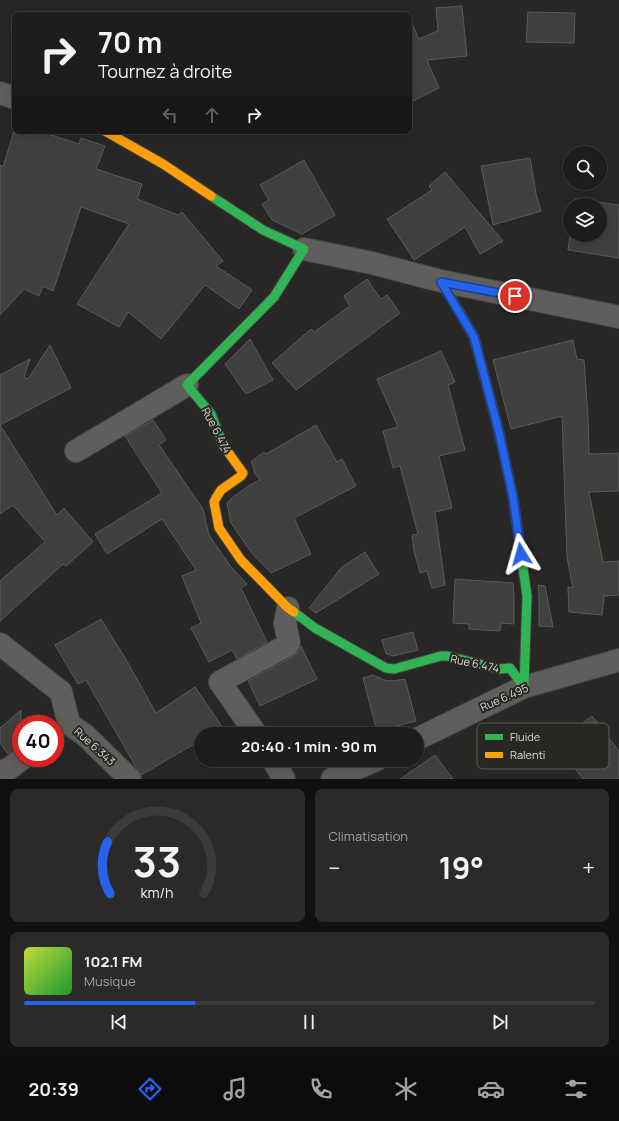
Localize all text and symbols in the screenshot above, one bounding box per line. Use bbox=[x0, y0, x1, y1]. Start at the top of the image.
text: 70 m bbox=[98, 23, 162, 61]
icon: right bbox=[32, 28, 84, 80]
text: Tournez à droite bbox=[98, 59, 232, 83]
icon: left bbox=[159, 104, 181, 126]
icon: ahead bbox=[201, 104, 223, 126]
icon: right bbox=[243, 104, 265, 126]
map controls bbox=[563, 146, 607, 242]
button: search bbox=[563, 146, 607, 190]
button: layers bbox=[563, 198, 607, 242]
pin bbox=[498, 279, 532, 313]
icon: arrive bbox=[504, 285, 526, 307]
street label: Rue 6.474 bbox=[199, 405, 235, 455]
position arrow bbox=[500, 533, 542, 575]
street label: Rue 6.474 bbox=[449, 650, 501, 676]
street label: Rue 6.495 bbox=[478, 680, 530, 714]
speed limit sign: 40 bbox=[12, 715, 64, 767]
legend bbox=[477, 723, 609, 769]
street label: Rue 6.343 bbox=[71, 724, 119, 768]
text: Fluide bbox=[510, 729, 541, 744]
text: 20:40 · 1 min · 90 m bbox=[241, 736, 377, 757]
text: Ralenti bbox=[510, 747, 545, 762]
text: Climatisation bbox=[329, 827, 408, 845]
text: 33 bbox=[133, 832, 181, 888]
text: 19° bbox=[439, 847, 484, 888]
text: − bbox=[329, 853, 340, 883]
text: + bbox=[582, 853, 595, 883]
text: km/h bbox=[141, 882, 174, 901]
text: 102.1 FM bbox=[84, 951, 142, 972]
text: Musique bbox=[84, 972, 136, 990]
icon: previous bbox=[108, 1011, 130, 1033]
icon: pause bbox=[298, 1011, 320, 1033]
icon: next bbox=[489, 1011, 511, 1033]
icon: directions bbox=[136, 1075, 164, 1103]
icon: music bbox=[221, 1075, 249, 1103]
icon: phone bbox=[307, 1075, 335, 1103]
icon: climate bbox=[392, 1075, 420, 1103]
icon: car bbox=[477, 1075, 505, 1103]
icon: filters bbox=[562, 1075, 590, 1103]
text: 20:39 bbox=[29, 1077, 79, 1101]

